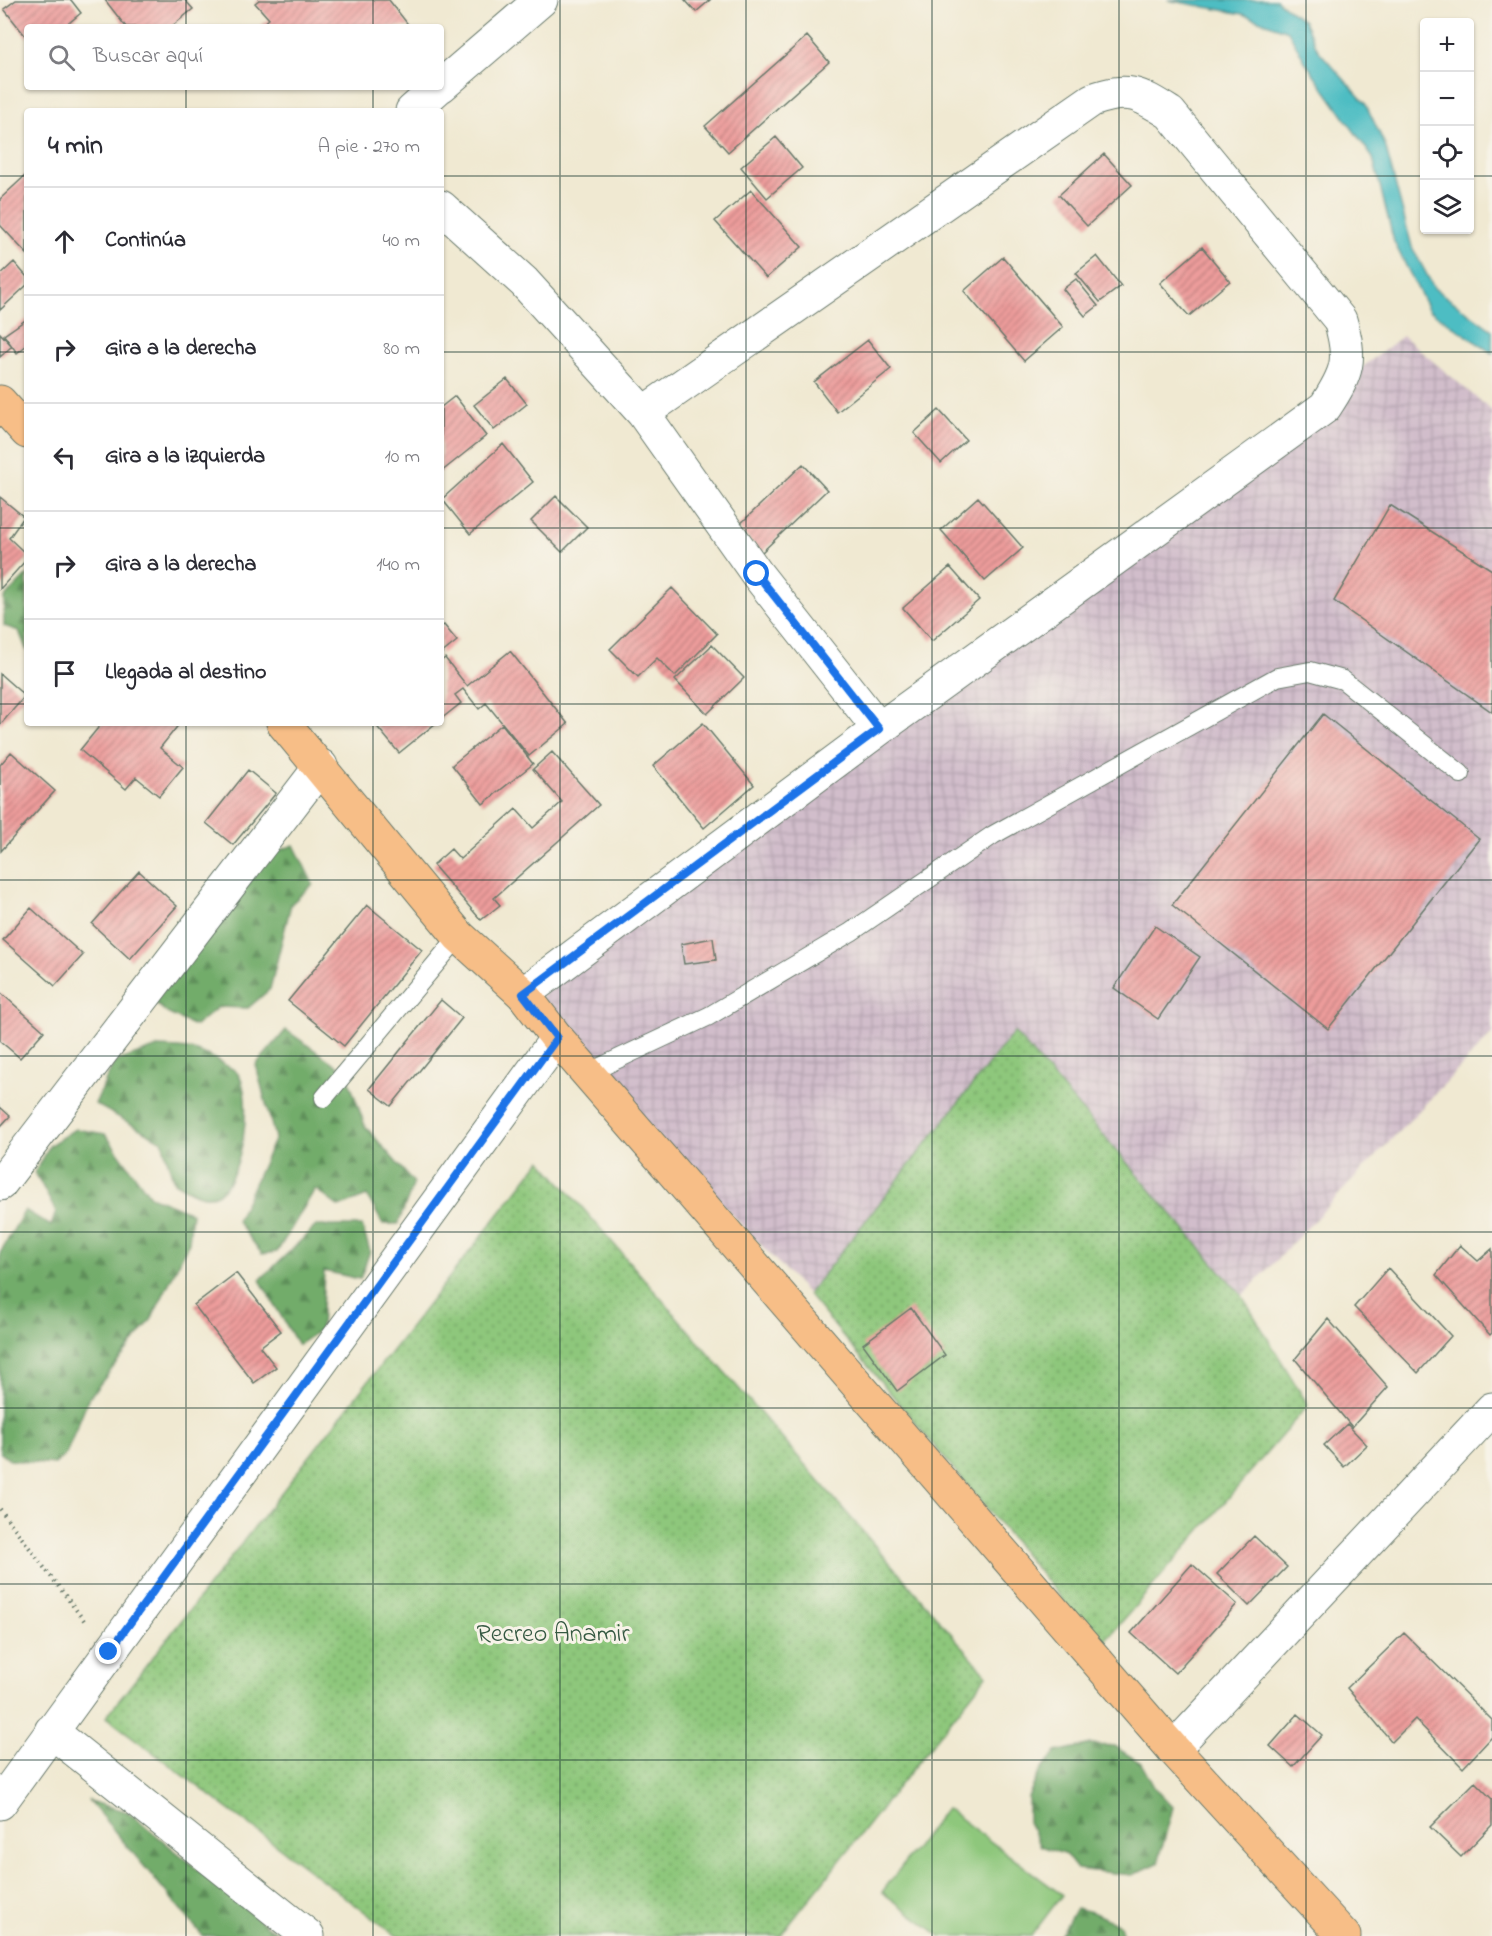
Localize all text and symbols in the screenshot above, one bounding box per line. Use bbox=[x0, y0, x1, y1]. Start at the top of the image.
map controls bbox=[1420, 18, 1474, 234]
button: + bbox=[1420, 18, 1474, 72]
search box bbox=[24, 24, 444, 90]
icon: search bbox=[45, 41, 78, 74]
text: Buscar aquí bbox=[93, 41, 203, 73]
button: − bbox=[1420, 72, 1474, 126]
button: locate bbox=[1420, 126, 1474, 180]
text: 4 min bbox=[48, 128, 103, 166]
text: A pie · 270 m bbox=[318, 133, 420, 162]
button: layers bbox=[1420, 180, 1474, 234]
icon: ahead bbox=[48, 225, 81, 258]
text: Continúa bbox=[105, 225, 186, 257]
text: 40 m bbox=[383, 227, 420, 256]
icon: right bbox=[48, 333, 81, 366]
text: Gira a la derecha bbox=[105, 333, 256, 365]
text: 80 m bbox=[383, 335, 420, 364]
icon: left bbox=[48, 441, 81, 474]
text: Gira a la izquierda bbox=[105, 441, 265, 473]
text: 10 m bbox=[384, 443, 420, 472]
icon: right bbox=[48, 549, 81, 582]
text: Gira a la derecha bbox=[105, 549, 256, 581]
text: 140 m bbox=[376, 551, 420, 580]
route start bbox=[743, 560, 769, 586]
icon: arrive bbox=[48, 657, 81, 690]
text: Llegada al destino bbox=[105, 657, 266, 689]
park label: Recreo Anamir bbox=[476, 1616, 630, 1654]
route end bbox=[95, 1638, 121, 1664]

